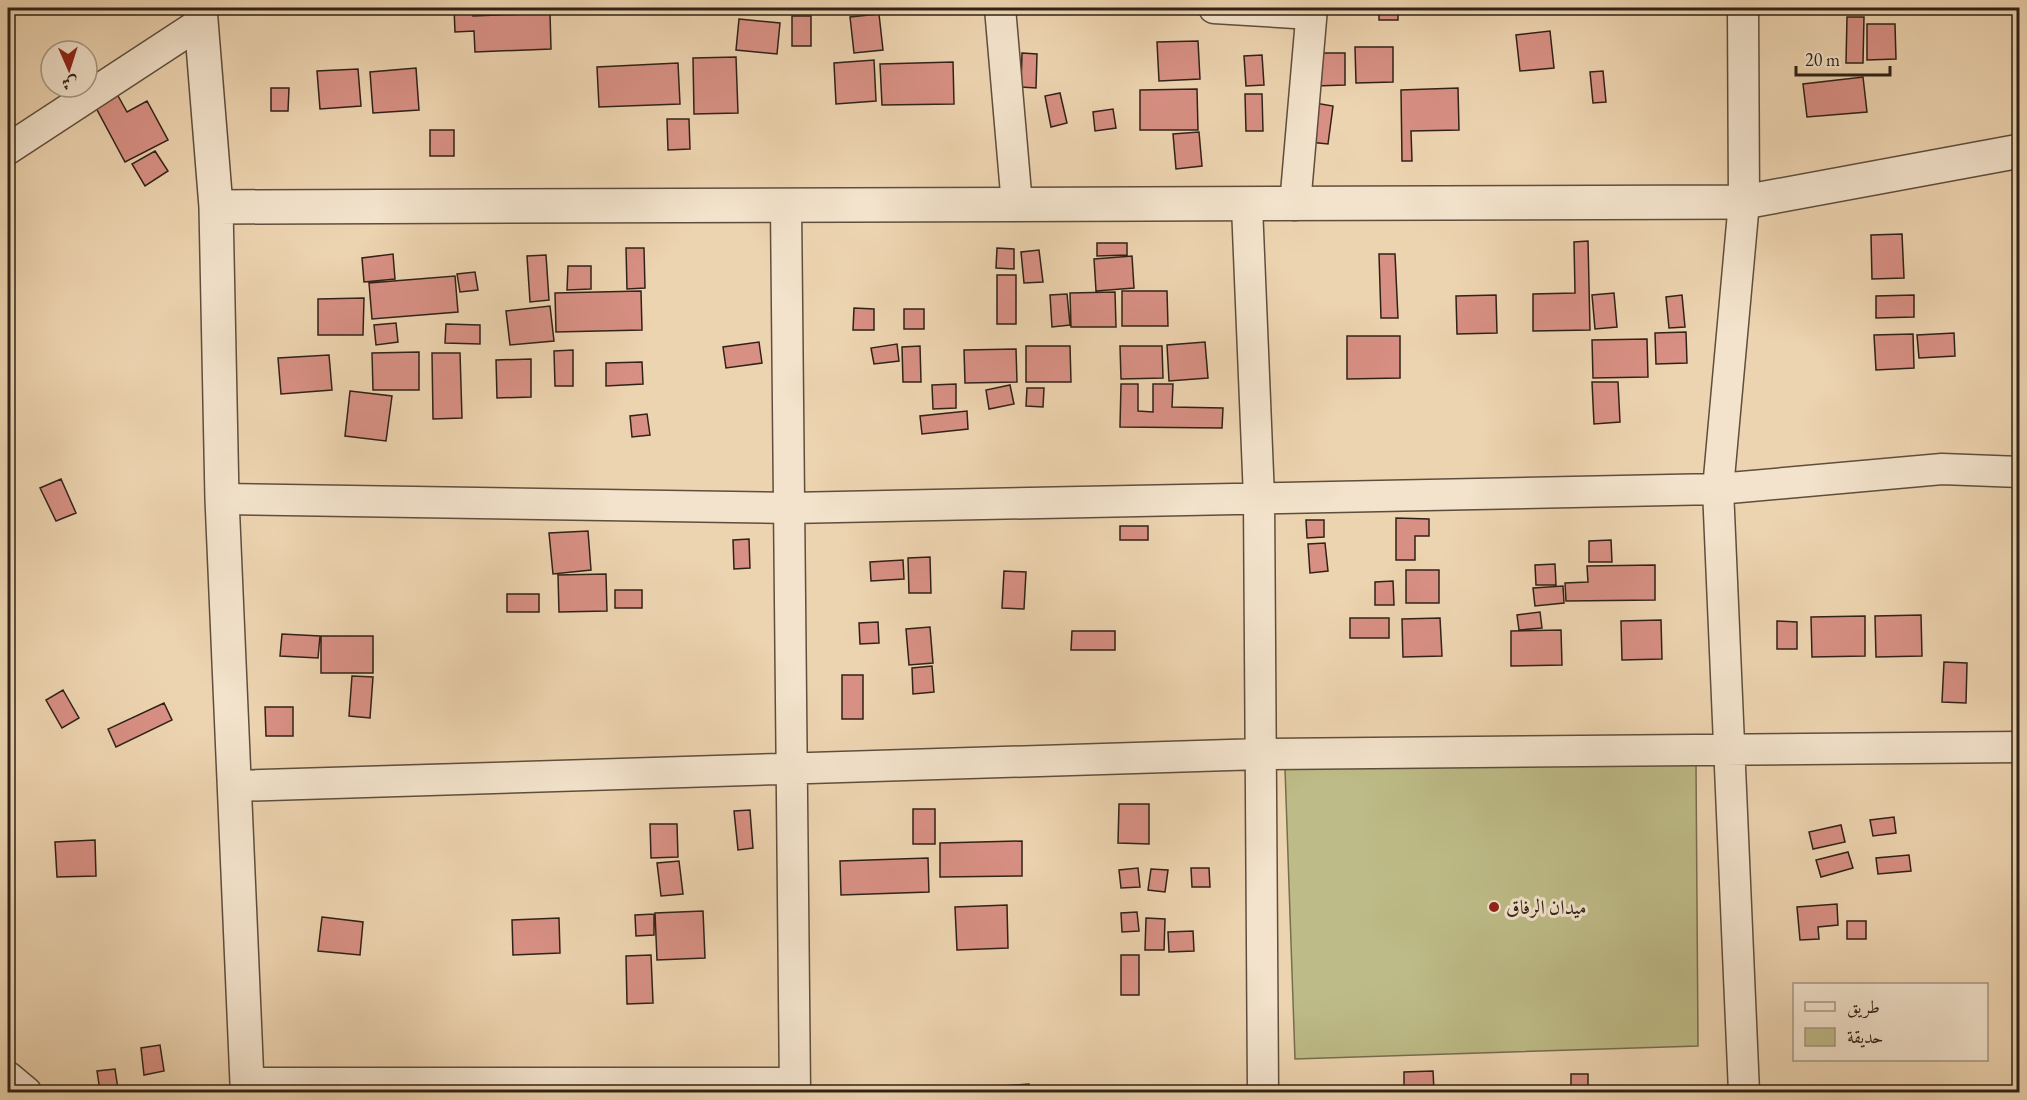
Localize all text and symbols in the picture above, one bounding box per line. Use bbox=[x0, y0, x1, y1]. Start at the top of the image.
north arrow bbox=[39, 39, 99, 99]
scale bar bbox=[1796, 39, 1890, 77]
text: 20 m bbox=[1805, 48, 1840, 71]
text: ش bbox=[61, 73, 78, 94]
place label: ميدان الرفاق bbox=[1506, 894, 1587, 920]
marker: ميدان الرفاق bbox=[1487, 900, 1501, 914]
legend bbox=[1793, 983, 1988, 1061]
text: طريق bbox=[1847, 995, 1880, 1019]
text: حديقة bbox=[1847, 1025, 1883, 1048]

